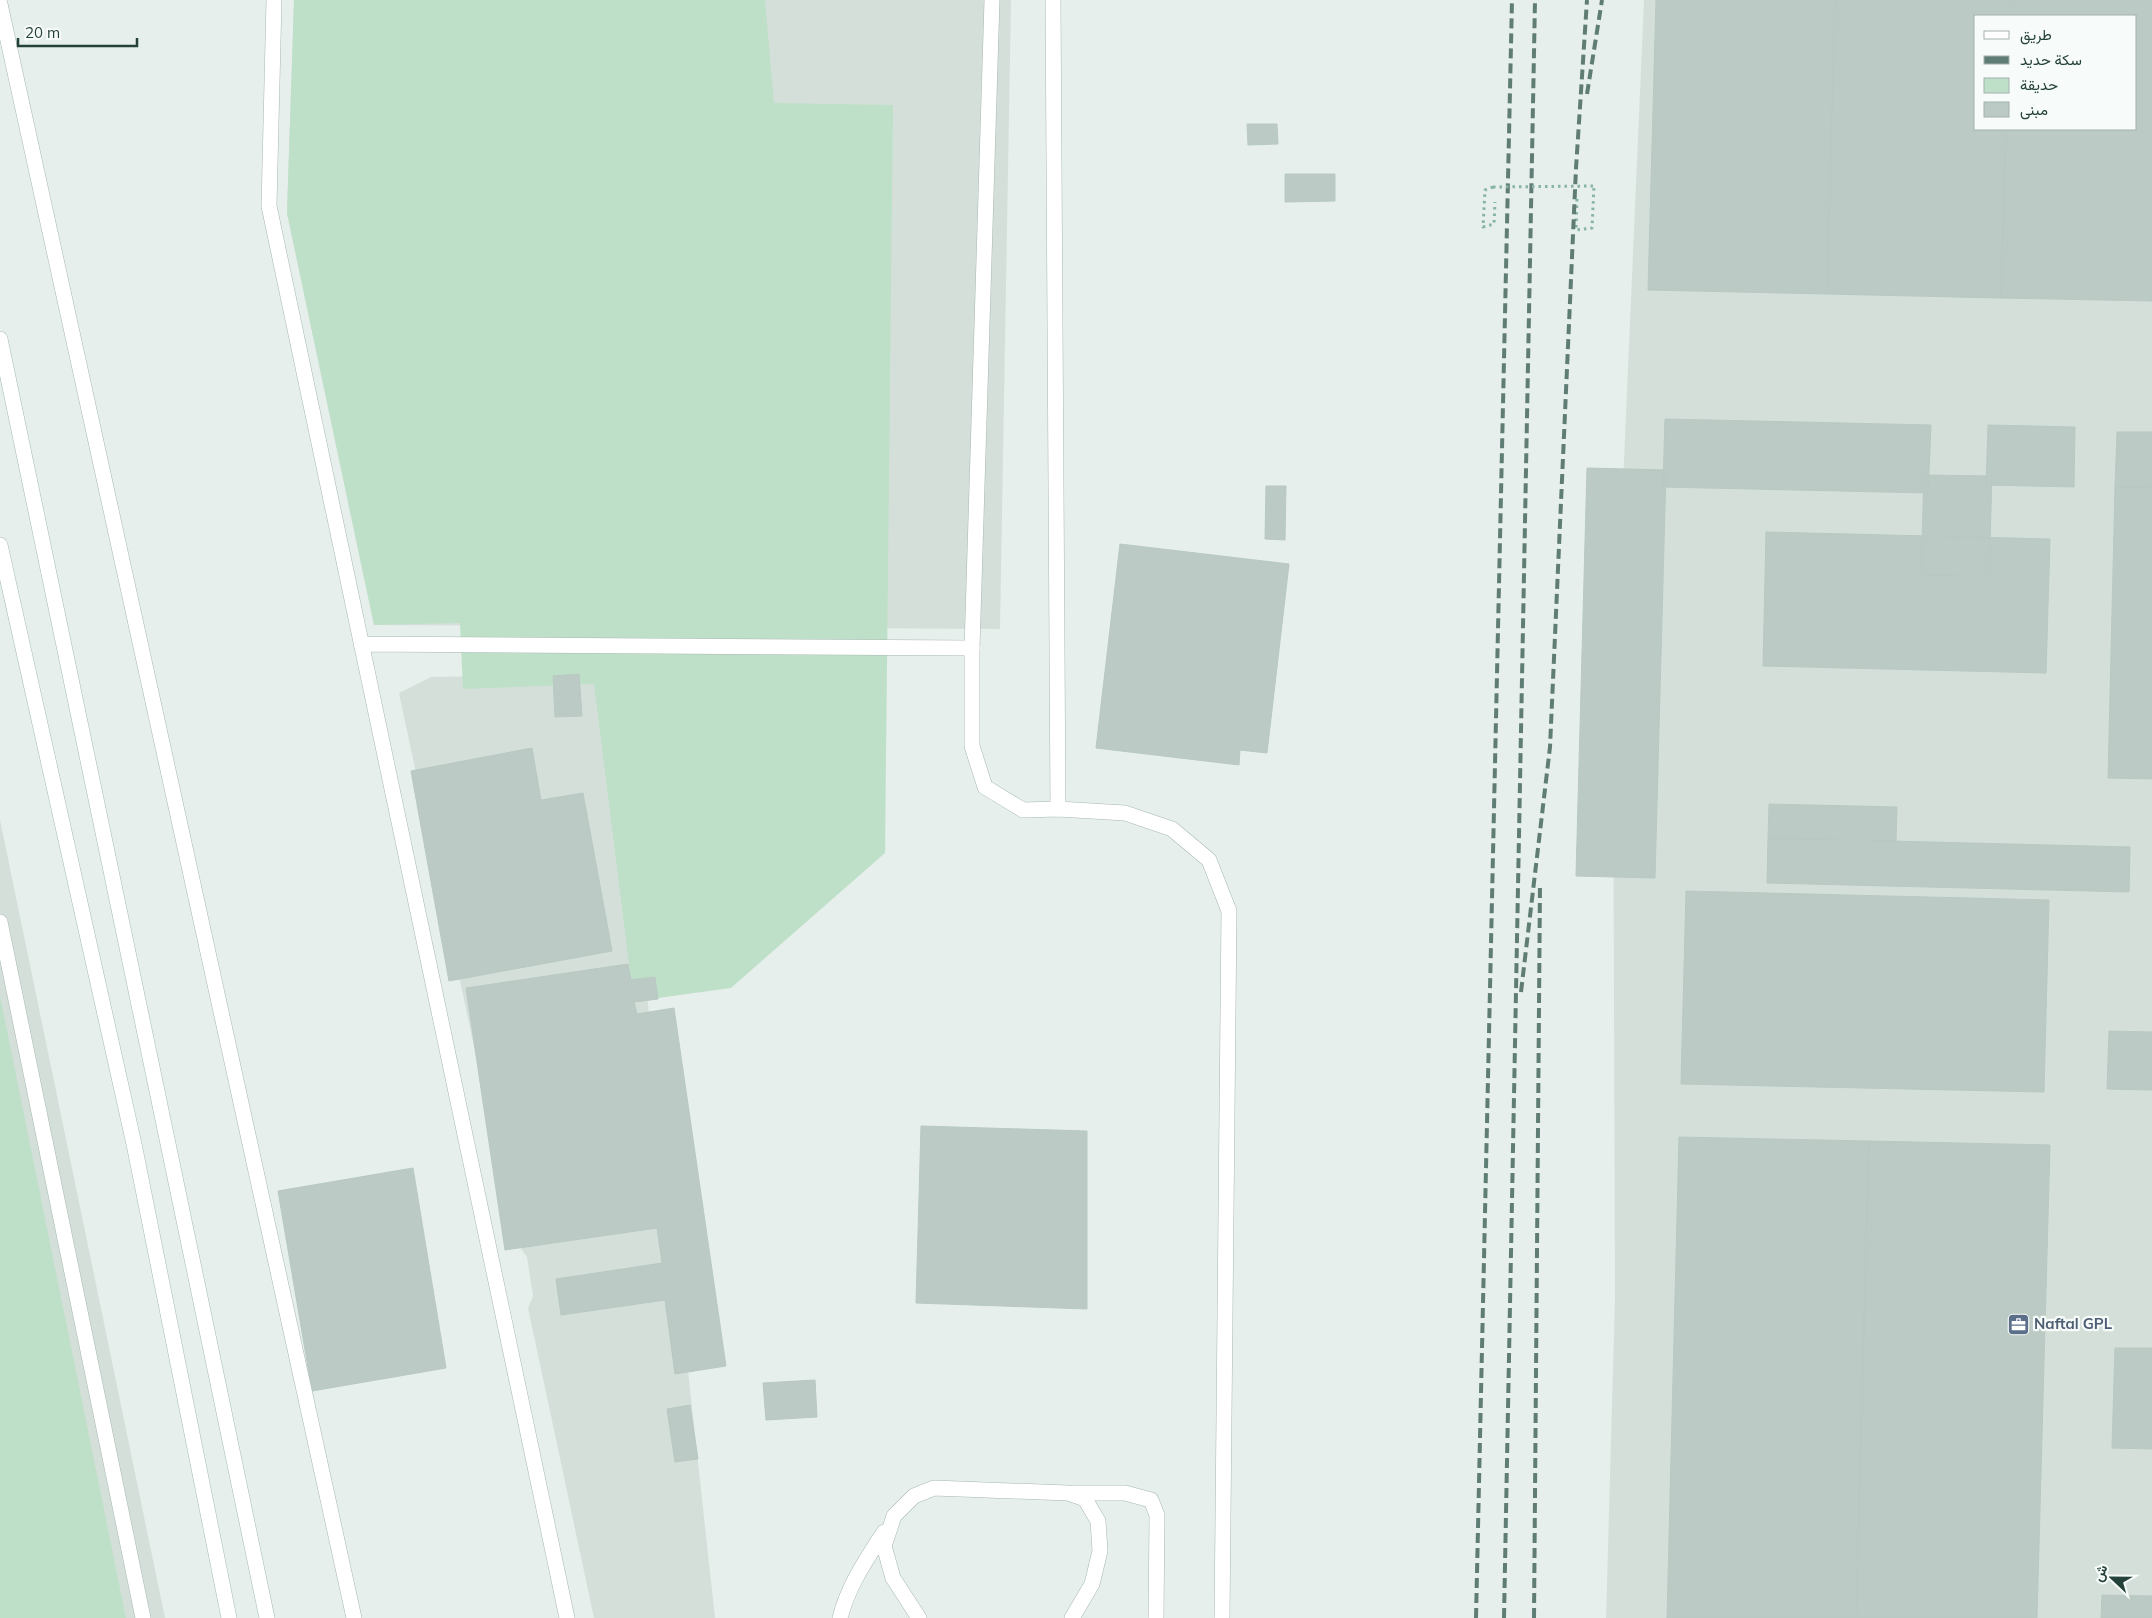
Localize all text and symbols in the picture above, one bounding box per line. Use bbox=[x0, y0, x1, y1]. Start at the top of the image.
scale bar bbox=[18, 15, 136, 47]
legend bbox=[1974, 15, 2137, 130]
text: 20 m bbox=[25, 23, 60, 42]
text: طريق bbox=[2020, 25, 2052, 45]
text: سكة حديد bbox=[2020, 50, 2082, 69]
text: حديقة bbox=[2020, 75, 2058, 94]
text: مبنى bbox=[2020, 100, 2048, 120]
office icon: Naftal GPL bbox=[2006, 1312, 2030, 1336]
place label: Naftal GPL bbox=[2034, 1314, 2113, 1333]
north arrow bbox=[2087, 1553, 2137, 1603]
text: ش bbox=[2088, 1562, 2112, 1584]

